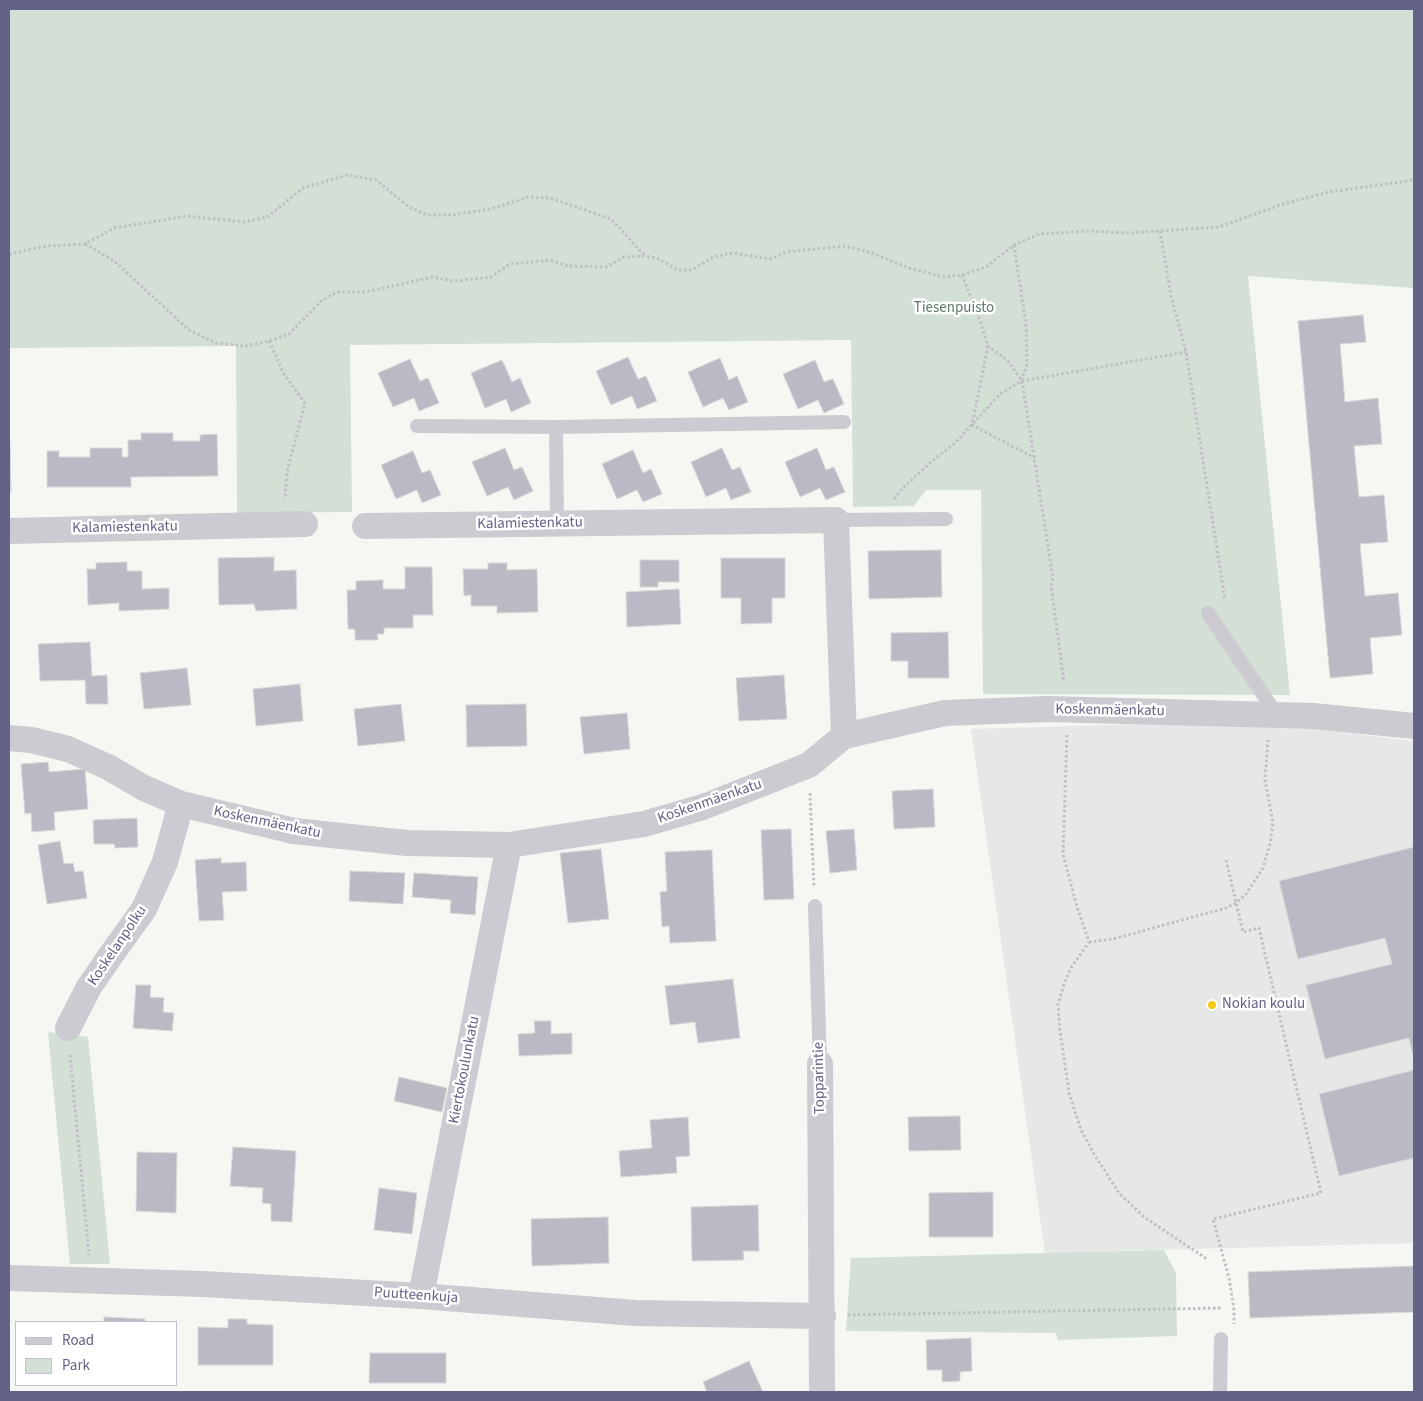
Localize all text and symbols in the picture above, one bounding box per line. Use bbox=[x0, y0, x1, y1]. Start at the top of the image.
park label: Tiesenpuisto bbox=[914, 300, 994, 318]
street label: Kalamiestenkatu bbox=[477, 514, 583, 534]
street label: Kalamiestenkatu bbox=[72, 518, 178, 538]
street label: Koskenmäenkatu bbox=[1055, 701, 1165, 721]
street label: Koskenmäenkatu bbox=[655, 776, 765, 828]
street label: Koskenmäenkatu bbox=[212, 803, 322, 843]
street label: Koskelanpolku bbox=[85, 903, 151, 989]
place label: Nokian koulu bbox=[1222, 996, 1305, 1014]
marker: Nokian koulu bbox=[1206, 999, 1218, 1011]
street label: Kiertokoulunkatu bbox=[446, 1015, 484, 1125]
street label: Topparintie bbox=[810, 1042, 830, 1114]
street label: Puutteenkuja bbox=[373, 1284, 459, 1308]
legend bbox=[15, 1321, 178, 1386]
text: Road bbox=[62, 1330, 94, 1351]
text: Park bbox=[62, 1355, 90, 1376]

